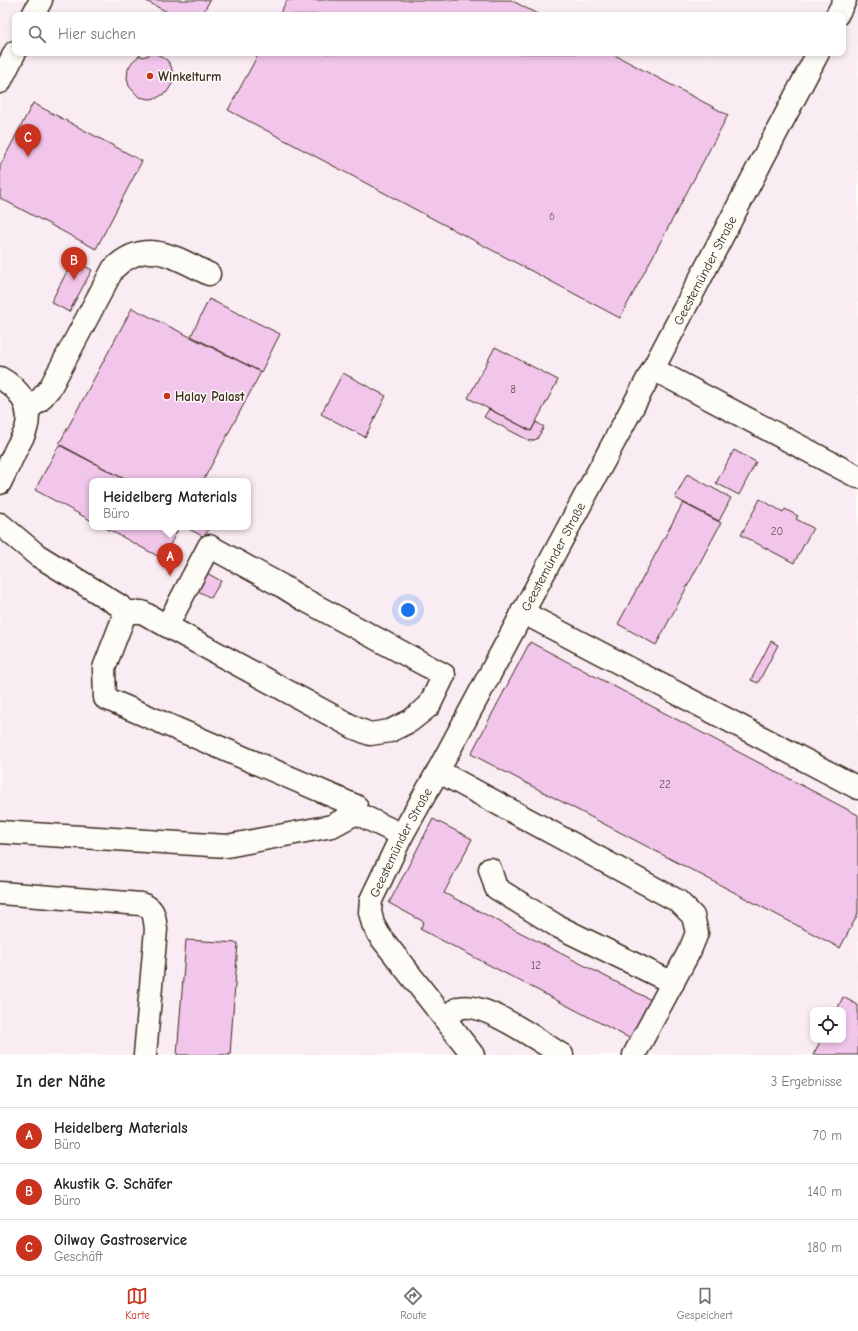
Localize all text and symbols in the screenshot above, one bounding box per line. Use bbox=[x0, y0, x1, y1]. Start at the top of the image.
search box bbox=[12, 12, 846, 56]
icon: search bbox=[26, 23, 48, 45]
text: Hier suchen bbox=[58, 25, 136, 43]
place label: Winkelturm bbox=[158, 69, 221, 84]
marker: Winkelturm bbox=[145, 71, 155, 81]
pin: C bbox=[15, 124, 41, 157]
house number: 6 bbox=[549, 210, 555, 223]
street label: Geestemünder Straße bbox=[670, 213, 739, 327]
pin: B bbox=[61, 247, 87, 280]
house number: 8 bbox=[510, 383, 516, 396]
place label: Halay Palast bbox=[175, 389, 245, 404]
marker: Halay Palast bbox=[162, 391, 172, 401]
popup bbox=[89, 478, 251, 530]
text: Heidelberg Materials bbox=[103, 488, 237, 506]
street label: Geestemünder Straße bbox=[518, 499, 588, 613]
text: Büro bbox=[103, 506, 130, 521]
house number: 20 bbox=[771, 525, 783, 538]
pin: A bbox=[157, 543, 183, 576]
your location bbox=[398, 600, 418, 620]
house number: 22 bbox=[659, 778, 671, 791]
street label: Geestemünder Straße bbox=[366, 785, 435, 900]
house number: 12 bbox=[531, 959, 541, 972]
map controls bbox=[810, 1007, 846, 1043]
button: locate bbox=[810, 1007, 846, 1043]
text: In der Nähe bbox=[16, 1072, 105, 1091]
text: 3 Ergebnisse bbox=[771, 1074, 842, 1089]
text: Heidelberg Materials bbox=[54, 1119, 188, 1137]
text: A bbox=[25, 1128, 33, 1143]
text: 70 m bbox=[813, 1128, 842, 1143]
text: Büro bbox=[54, 1137, 81, 1152]
text: Akustik G. Schäfer bbox=[54, 1175, 172, 1193]
text: B bbox=[25, 1184, 33, 1199]
text: 140 m bbox=[808, 1184, 842, 1199]
text: Büro bbox=[54, 1193, 81, 1208]
text: Oilway Gastroservice bbox=[54, 1231, 187, 1249]
text: C bbox=[25, 1240, 33, 1255]
text: 180 m bbox=[807, 1240, 842, 1255]
text: Geschäft bbox=[54, 1249, 102, 1264]
tab: Karte bbox=[125, 1285, 150, 1322]
tab: Route bbox=[400, 1285, 426, 1322]
tab: Gespeichert bbox=[677, 1285, 733, 1322]

